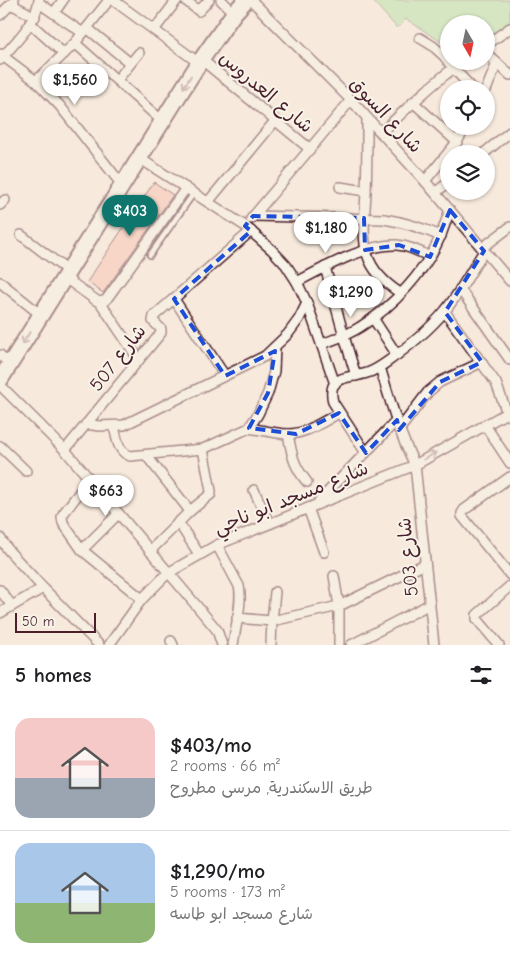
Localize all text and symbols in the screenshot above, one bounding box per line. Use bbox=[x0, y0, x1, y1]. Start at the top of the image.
north arrow bbox=[440, 15, 495, 70]
map controls bbox=[440, 15, 495, 200]
street label: شارع العدروس bbox=[213, 46, 317, 139]
pin: $1,560 bbox=[34, 64, 116, 106]
text: $1,560 bbox=[53, 71, 98, 89]
street label: شارع السوق bbox=[344, 72, 427, 159]
one-way arrow bbox=[182, 75, 192, 89]
button: locate bbox=[440, 80, 495, 135]
button: layers bbox=[440, 145, 495, 200]
pin: $403 bbox=[100, 194, 160, 237]
text: $403 bbox=[113, 202, 147, 220]
pin: $1,180 bbox=[285, 212, 367, 254]
text: $1,180 bbox=[305, 219, 347, 237]
pin: $1,290 bbox=[310, 276, 392, 318]
text: $1,290 bbox=[329, 283, 373, 301]
street label: شارع 507 bbox=[85, 320, 152, 397]
one-way arrow bbox=[21, 331, 31, 345]
one-way arrow bbox=[423, 451, 437, 461]
street label: شارع مسجد ابو ناجي bbox=[211, 457, 373, 544]
pin: $663 bbox=[76, 474, 136, 517]
text: $663 bbox=[89, 482, 123, 500]
street label: شارع 503 bbox=[393, 516, 425, 597]
scale bar bbox=[15, 610, 96, 633]
text: 50 m bbox=[22, 613, 54, 630]
icon: filters bbox=[467, 661, 495, 689]
text: 5 homes bbox=[15, 663, 92, 687]
text: $403/mo bbox=[170, 733, 252, 757]
icon: home bbox=[55, 738, 115, 798]
text: 2 rooms · 66 m² bbox=[170, 757, 280, 775]
text: طريق الاسكندرية, مرسى مطروح bbox=[170, 779, 373, 797]
text: $1,290/mo bbox=[170, 859, 265, 883]
icon: home bbox=[55, 863, 115, 923]
text: 5 rooms · 173 m² bbox=[170, 883, 285, 901]
text: شارع مسجد ابو طاسه bbox=[170, 905, 313, 923]

